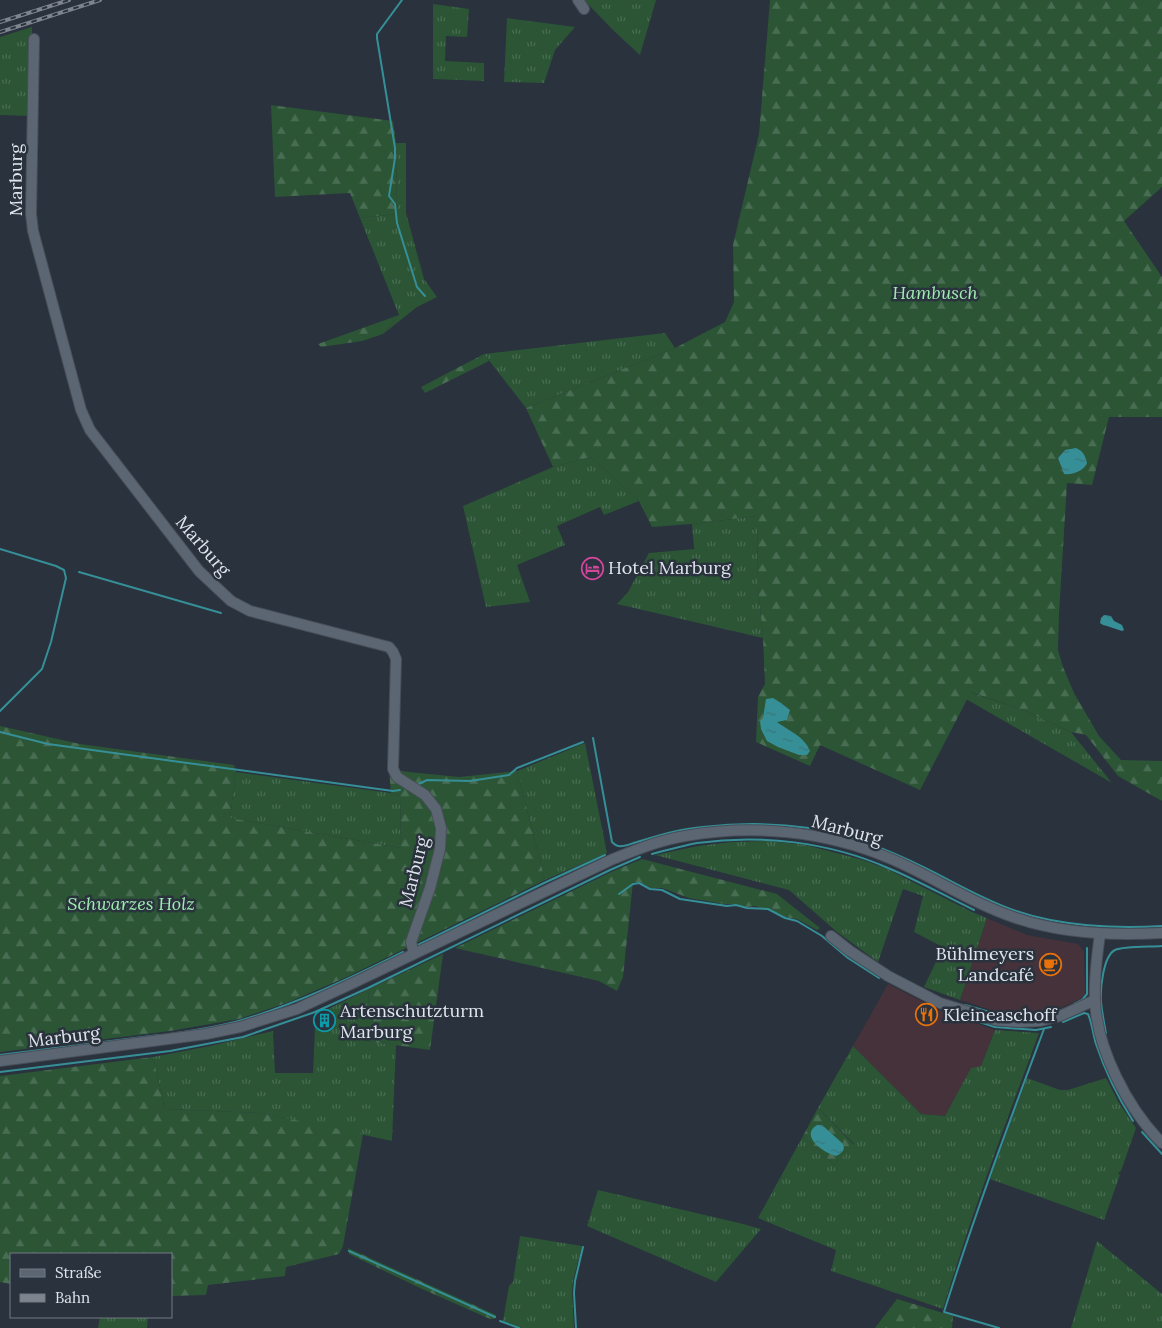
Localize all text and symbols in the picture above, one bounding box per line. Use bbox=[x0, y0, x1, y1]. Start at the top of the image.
street label: Marburg bbox=[4, 143, 27, 216]
park label: Hambusch bbox=[892, 281, 979, 304]
street label: Marburg bbox=[171, 511, 236, 581]
hotel icon: Hotel Marburg bbox=[580, 556, 604, 580]
place label: Hotel Marburg bbox=[608, 556, 732, 579]
street label: Marburg bbox=[809, 809, 886, 850]
street label: Marburg bbox=[394, 833, 434, 910]
park label: Schwarzes Holz bbox=[67, 892, 195, 915]
place label: Bühlmeyers Landcafé bbox=[936, 942, 1034, 986]
cafe icon: Bühlmeyers Landcafé bbox=[1038, 952, 1062, 976]
place label: Artenschutzturm Marburg bbox=[339, 999, 484, 1043]
restaurant icon: Kleineaschoff bbox=[915, 1003, 939, 1027]
place label: Kleineaschoff bbox=[943, 1003, 1058, 1026]
building icon: Artenschutzturm Marburg bbox=[312, 1009, 336, 1033]
street label: Marburg bbox=[27, 1021, 102, 1052]
legend bbox=[10, 1253, 172, 1318]
text: Straße bbox=[55, 1263, 102, 1282]
text: Bahn bbox=[55, 1288, 90, 1307]

